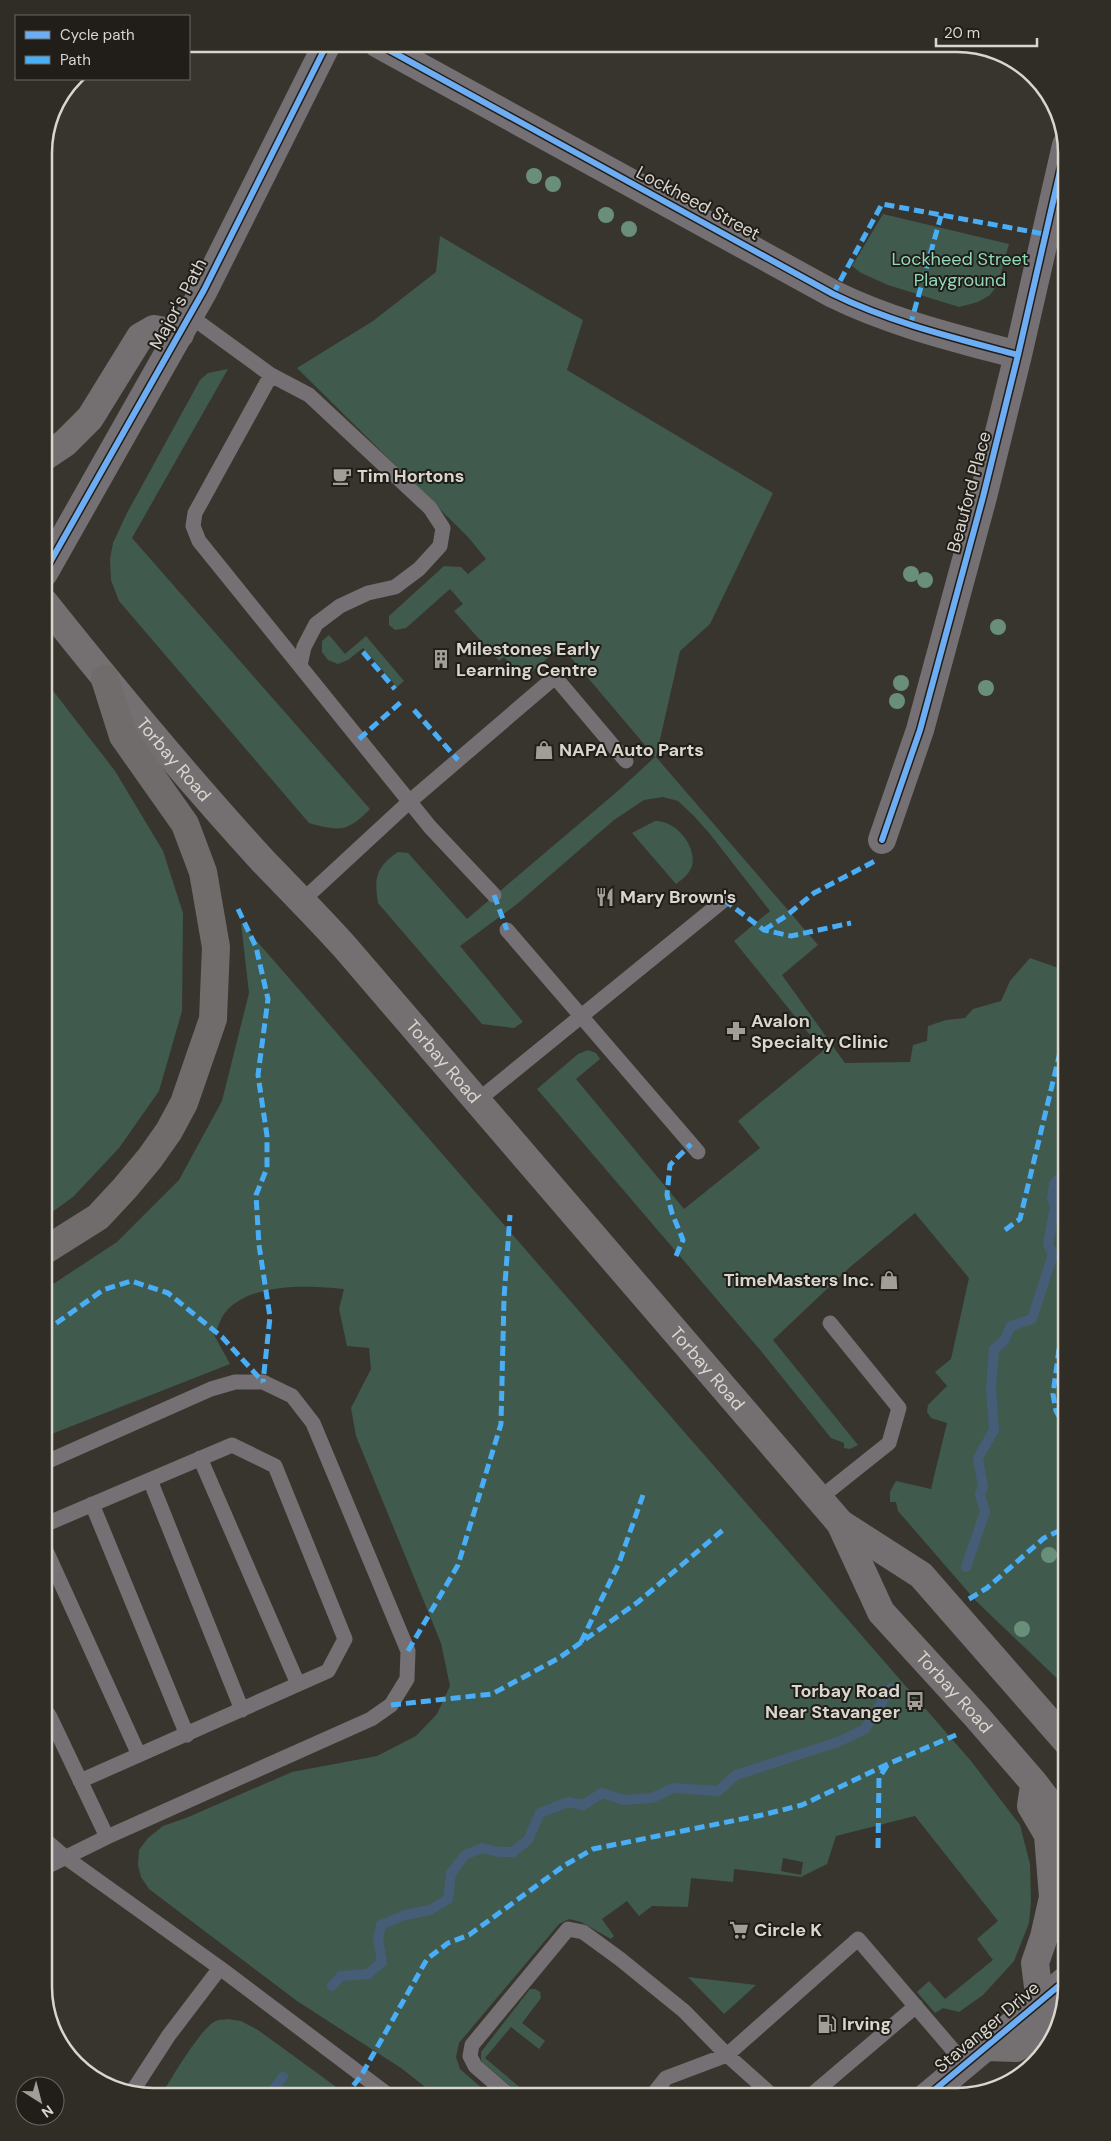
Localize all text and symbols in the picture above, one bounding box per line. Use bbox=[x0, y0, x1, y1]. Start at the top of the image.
legend bbox=[15, 15, 190, 80]
scale bar bbox=[936, 15, 1037, 47]
text: 20 m bbox=[944, 23, 980, 43]
text: Cycle path bbox=[60, 25, 135, 45]
text: Path bbox=[60, 50, 91, 70]
street label: Lockheed Street bbox=[632, 160, 764, 246]
park label: Lockheed Street Playground bbox=[891, 247, 1029, 292]
street label: Major's Path bbox=[144, 254, 212, 354]
street label: Beauford Place bbox=[941, 429, 997, 555]
place label: Tim Hortons bbox=[357, 464, 464, 488]
cafe icon: Tim Hortons bbox=[331, 465, 353, 487]
place label: Milestones Early Learning Centre bbox=[456, 637, 600, 682]
building icon: Milestones Early Learning Centre bbox=[430, 648, 452, 670]
street label: Torbay Road bbox=[131, 712, 216, 807]
place label: NAPA Auto Parts bbox=[559, 738, 704, 762]
shop icon: NAPA Auto Parts bbox=[533, 739, 555, 761]
place label: Mary Brown's bbox=[620, 885, 736, 909]
restaurant icon: Mary Brown's bbox=[594, 886, 616, 908]
place label: Avalon Specialty Clinic bbox=[751, 1009, 889, 1054]
street label: Torbay Road bbox=[401, 1014, 486, 1109]
pharmacy icon: Avalon Specialty Clinic bbox=[725, 1020, 747, 1042]
place label: TimeMasters Inc. bbox=[724, 1268, 874, 1292]
shop icon: TimeMasters Inc. bbox=[878, 1269, 900, 1291]
street label: Torbay Road bbox=[665, 1322, 750, 1416]
street label: Torbay Road bbox=[910, 1646, 998, 1738]
place label: Torbay Road Near Stavanger bbox=[765, 1679, 900, 1724]
bus stop icon: Torbay Road Near Stavanger bbox=[904, 1690, 926, 1712]
place label: Circle K bbox=[754, 1918, 822, 1942]
supermarket icon: Circle K bbox=[728, 1919, 750, 1941]
street label: Stavanger Drive bbox=[929, 1976, 1045, 2078]
place label: Irving bbox=[842, 2012, 891, 2036]
fuel station icon: Irving bbox=[816, 2013, 838, 2035]
north arrow bbox=[15, 2076, 65, 2126]
text: N bbox=[38, 2101, 57, 2122]

